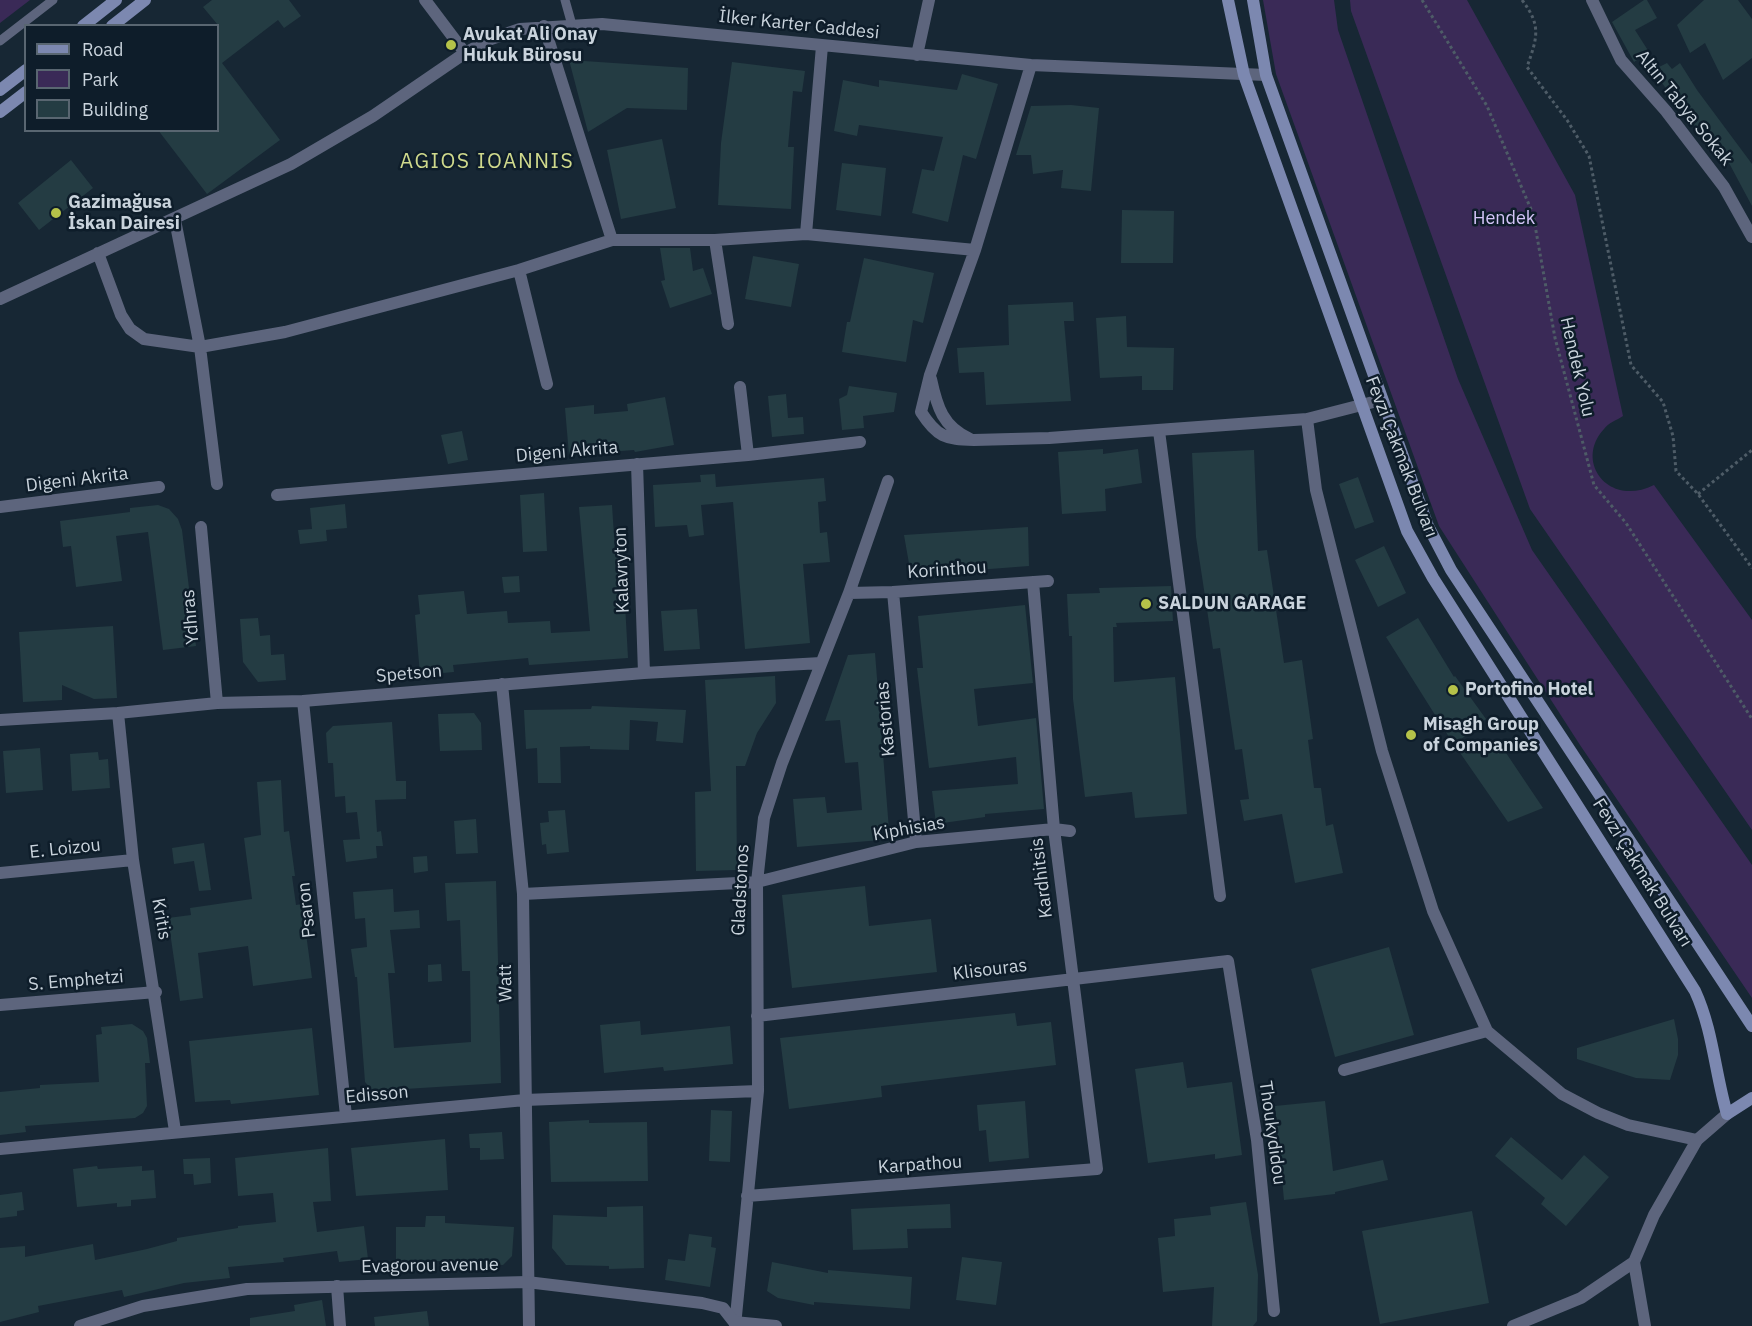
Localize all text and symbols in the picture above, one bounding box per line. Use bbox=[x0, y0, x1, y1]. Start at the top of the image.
street label: İlker Karter Caddesi bbox=[718, 6, 880, 44]
legend bbox=[24, 24, 219, 132]
place label: Avukat Ali Onay Hukuk Bürosu bbox=[463, 24, 597, 66]
text: Road bbox=[82, 38, 123, 61]
marker: Avukat Ali Onay Hukuk Bürosu bbox=[444, 38, 458, 52]
street label: Altın Tabya Sokak bbox=[1631, 46, 1737, 170]
text: Park bbox=[82, 68, 118, 91]
text: Building bbox=[82, 98, 148, 121]
district label: AGIOS IOANNIS bbox=[400, 149, 574, 175]
place label: Gazimağusa İskan Dairesi bbox=[68, 192, 180, 234]
marker: Gazimağusa İskan Dairesi bbox=[49, 206, 63, 220]
park label: Hendek bbox=[1473, 208, 1535, 230]
street label: Hendek Yolu bbox=[1555, 315, 1599, 419]
street label: Fevzi Çakmak Bulvarı bbox=[1360, 373, 1442, 541]
street label: Digeni Akrita bbox=[515, 437, 619, 467]
street label: Digeni Akrita bbox=[25, 463, 129, 497]
street label: Kalavryton bbox=[610, 527, 634, 613]
street label: Korinthou bbox=[907, 556, 987, 584]
street label: Ydhras bbox=[178, 588, 204, 646]
place label: SALDUN GARAGE bbox=[1158, 593, 1306, 615]
marker: SALDUN GARAGE bbox=[1139, 597, 1153, 611]
street label: Spetson bbox=[375, 660, 443, 688]
place label: Portofino Hotel bbox=[1465, 679, 1593, 701]
street label: Kastorias bbox=[872, 681, 900, 757]
marker: Portofino Hotel bbox=[1446, 683, 1460, 697]
place label: Misagh Group of Companies bbox=[1423, 714, 1539, 756]
marker: Misagh Group of Companies bbox=[1404, 728, 1418, 742]
street label: Fevzi Çakmak Bulvarı bbox=[1588, 795, 1696, 951]
street label: Kiphisias bbox=[871, 812, 947, 846]
street label: E. Loizou bbox=[28, 835, 102, 863]
street label: Kardhitsis bbox=[1026, 837, 1058, 919]
street label: Gladstonos bbox=[728, 844, 754, 936]
street label: Psaron bbox=[293, 881, 321, 939]
street label: Kritis bbox=[147, 896, 175, 942]
street label: Klisouras bbox=[952, 955, 1028, 985]
street label: Watt bbox=[495, 964, 517, 1002]
street label: S. Emphetzi bbox=[27, 966, 125, 996]
street label: Thoukydidou bbox=[1254, 1080, 1290, 1186]
street label: Edisson bbox=[345, 1081, 409, 1109]
street label: Karpathou bbox=[877, 1151, 963, 1179]
street label: Evagorou avenue bbox=[361, 1254, 499, 1278]

